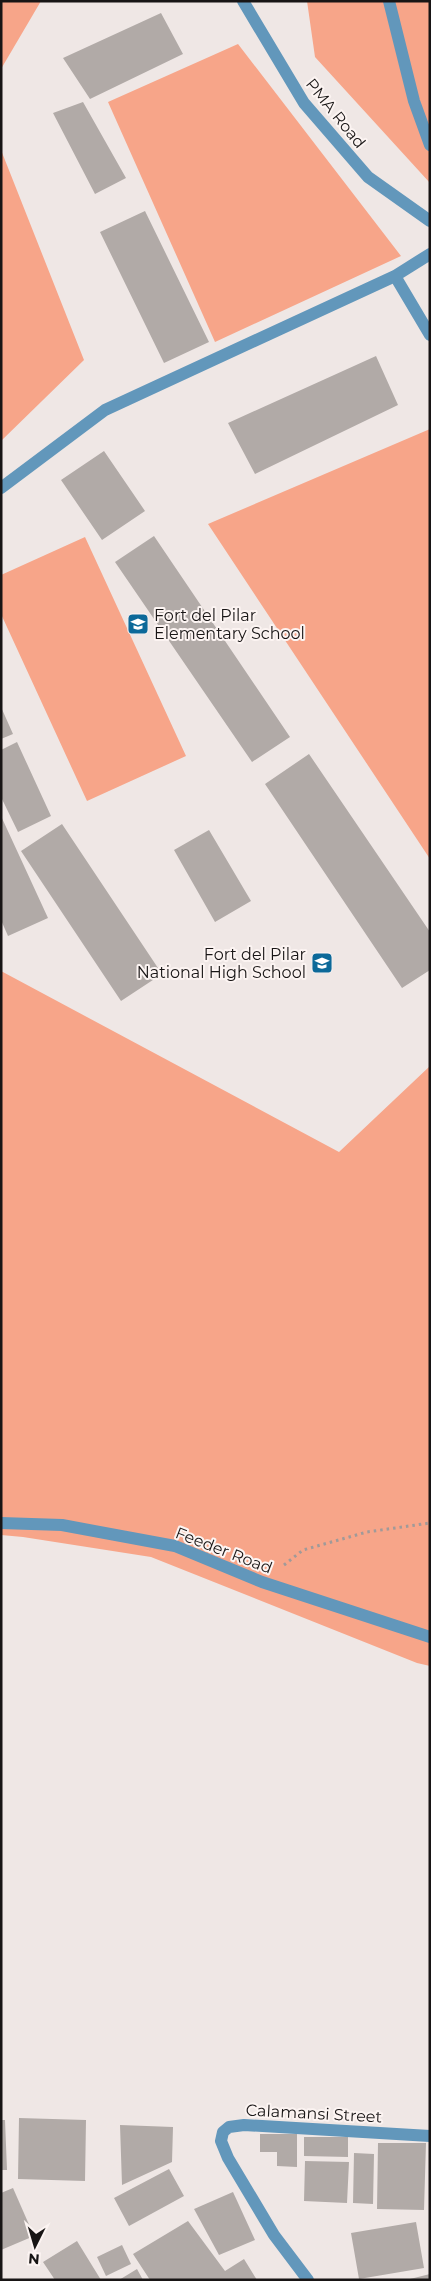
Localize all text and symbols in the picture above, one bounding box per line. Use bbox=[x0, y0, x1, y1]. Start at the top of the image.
street label: PMA Road bbox=[302, 75, 369, 152]
place label: Fort del Pilar Elementary School bbox=[154, 606, 305, 643]
school or university icon: Fort del Pilar Elementary School bbox=[126, 612, 150, 636]
place label: Fort del Pilar National High School bbox=[137, 945, 306, 982]
school or university icon: Fort del Pilar National High School bbox=[310, 951, 334, 975]
street label: Feeder Road bbox=[173, 1523, 275, 1578]
street label: Calamansi Street bbox=[245, 2100, 383, 2127]
north arrow bbox=[10, 2221, 60, 2271]
text: N bbox=[27, 2249, 40, 2268]

